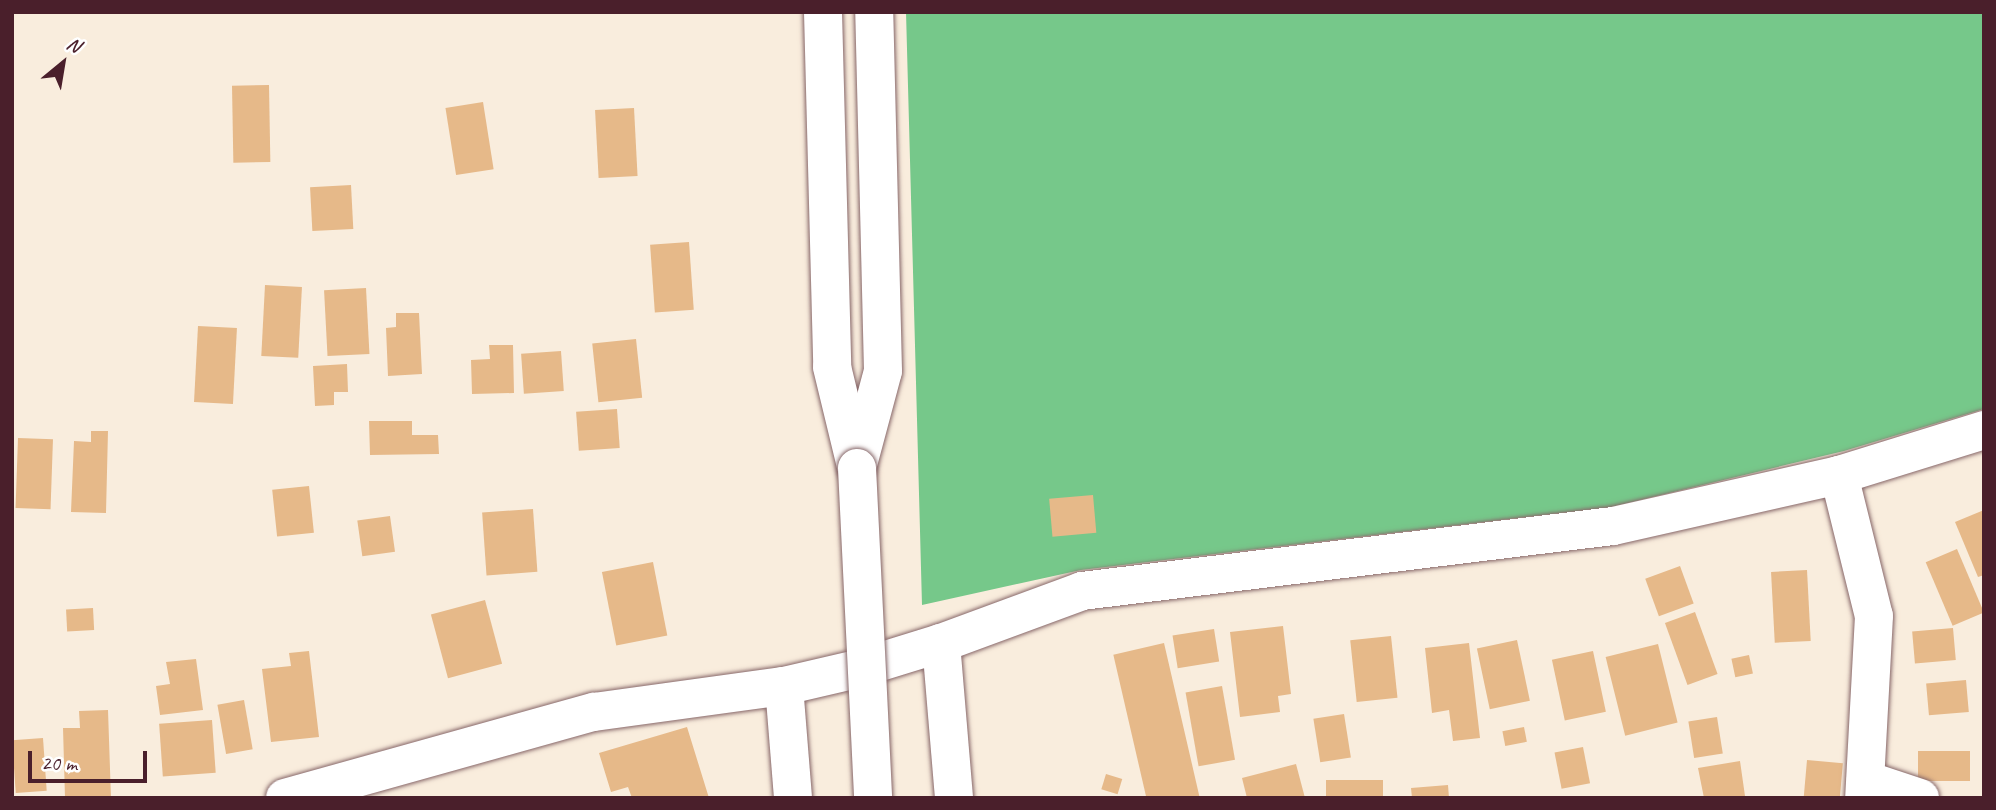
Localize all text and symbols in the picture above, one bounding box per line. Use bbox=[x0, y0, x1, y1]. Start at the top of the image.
north arrow bbox=[28, 28, 98, 98]
text: N bbox=[62, 31, 85, 58]
scale bar bbox=[32, 736, 150, 780]
text: 20 m bbox=[41, 750, 77, 776]

